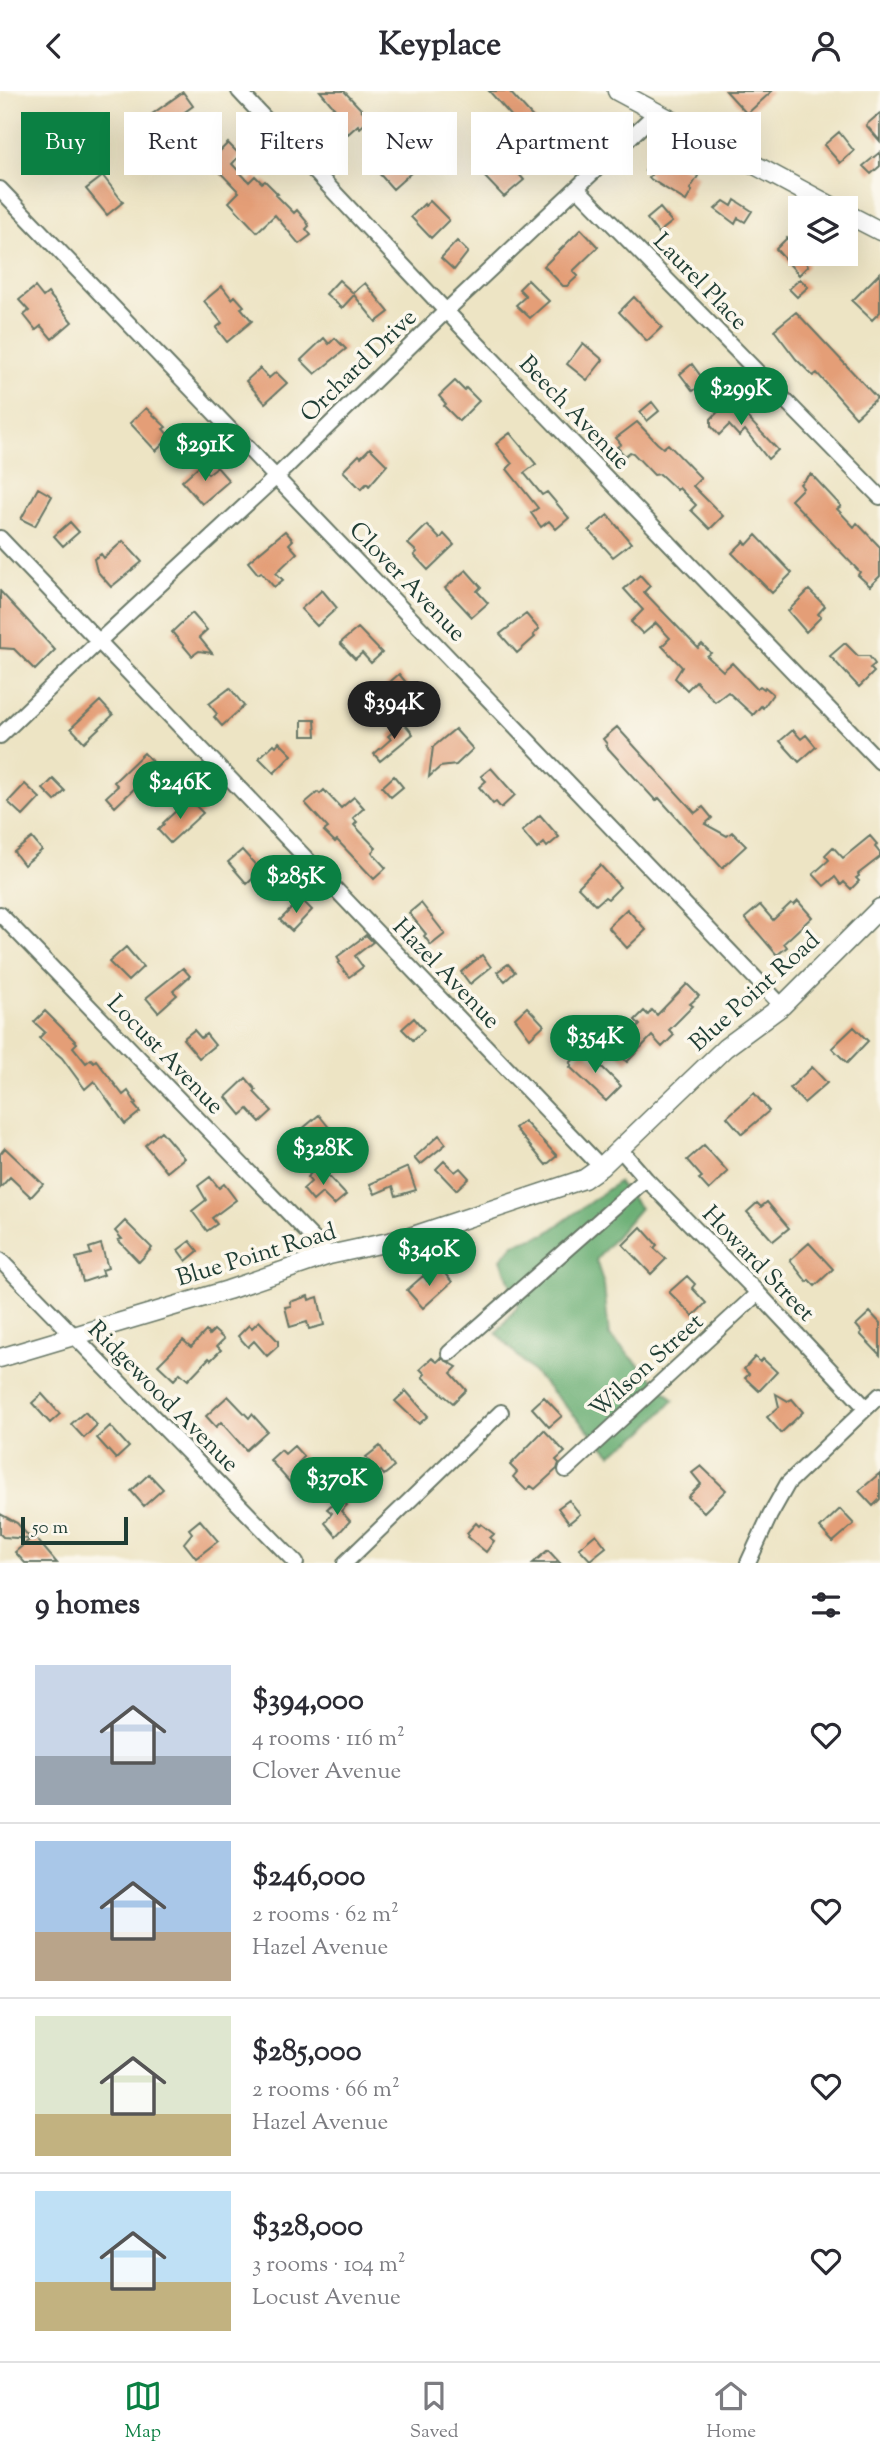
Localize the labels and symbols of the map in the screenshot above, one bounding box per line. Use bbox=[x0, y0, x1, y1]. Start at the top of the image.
street label: Laurel Place bbox=[644, 226, 755, 339]
street label: Orchard Drive bbox=[293, 302, 425, 431]
street label: Beech Avenue bbox=[510, 348, 637, 478]
pin: $299K bbox=[692, 367, 790, 427]
pin: $291K bbox=[156, 423, 254, 483]
street label: Clover Avenue bbox=[340, 515, 473, 650]
pin: $394K bbox=[345, 681, 443, 741]
pin: $246K bbox=[131, 761, 229, 821]
pin: $285K bbox=[247, 855, 345, 915]
street label: Hazel Avenue bbox=[384, 911, 507, 1037]
street label: Blue Point Road bbox=[683, 924, 828, 1060]
street label: Locust Avenue bbox=[98, 988, 231, 1123]
pin: $354K bbox=[546, 1016, 644, 1075]
pin: $328K bbox=[274, 1127, 372, 1187]
street label: Howard Street bbox=[693, 1199, 822, 1330]
street label: Blue Point Road bbox=[173, 1215, 341, 1296]
pin: $340K bbox=[380, 1229, 478, 1288]
street label: Wilson Street bbox=[583, 1306, 712, 1427]
street label: Ridgewood Avenue bbox=[79, 1314, 246, 1481]
pin: $370K bbox=[288, 1457, 386, 1517]
scale bar bbox=[21, 1514, 128, 1546]

